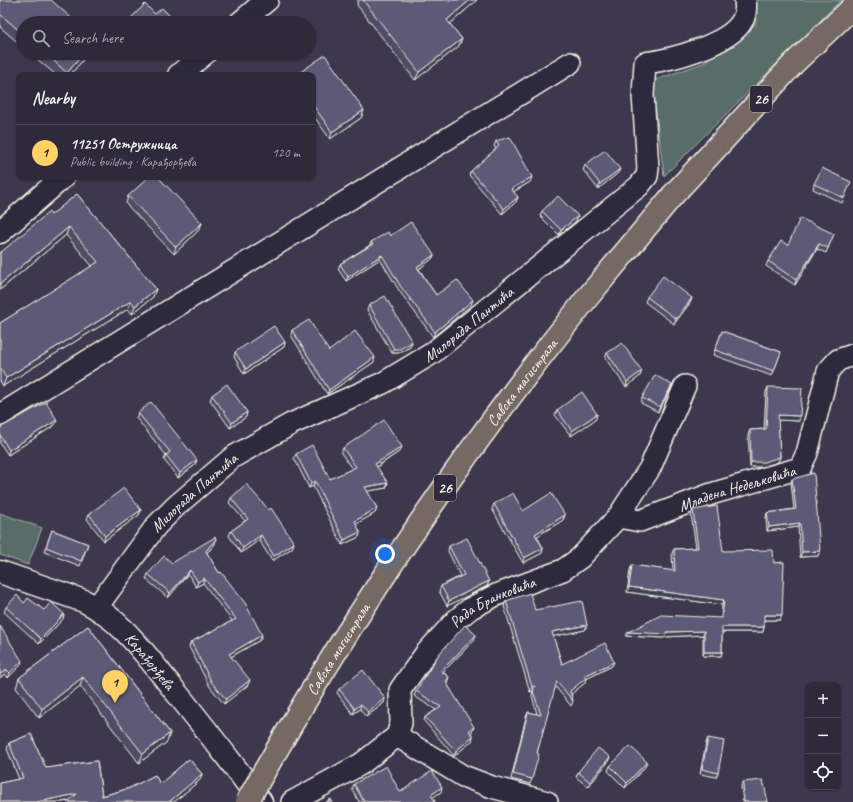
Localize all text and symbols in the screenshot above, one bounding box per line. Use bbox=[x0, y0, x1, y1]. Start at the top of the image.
search box bbox=[16, 16, 316, 60]
icon: search bbox=[30, 27, 52, 49]
text: Search here bbox=[62, 29, 123, 48]
road number: 26 bbox=[750, 86, 772, 112]
text: Nearby bbox=[32, 88, 75, 109]
text: 11251 Остружница bbox=[70, 135, 177, 154]
text: 1 bbox=[42, 145, 48, 161]
text: 120 m bbox=[272, 145, 300, 161]
text: Public building · Карађорђева bbox=[70, 154, 196, 170]
street label: Милорада Пантића bbox=[420, 282, 519, 367]
street label: Савска магистрала bbox=[483, 334, 563, 431]
street label: Милорада Пантића bbox=[147, 448, 243, 537]
street label: Младена Недељковића bbox=[676, 461, 799, 516]
road number: 26 bbox=[434, 475, 456, 501]
your location bbox=[375, 544, 395, 564]
street label: Рада Бранковића bbox=[445, 572, 539, 632]
street label: Савска магистрала bbox=[302, 598, 376, 699]
street label: Карађорђева bbox=[120, 629, 180, 695]
pin: 1 bbox=[102, 670, 128, 703]
map controls bbox=[805, 682, 841, 790]
button: + bbox=[805, 682, 841, 718]
button: − bbox=[805, 718, 841, 754]
button: locate bbox=[805, 754, 841, 790]

